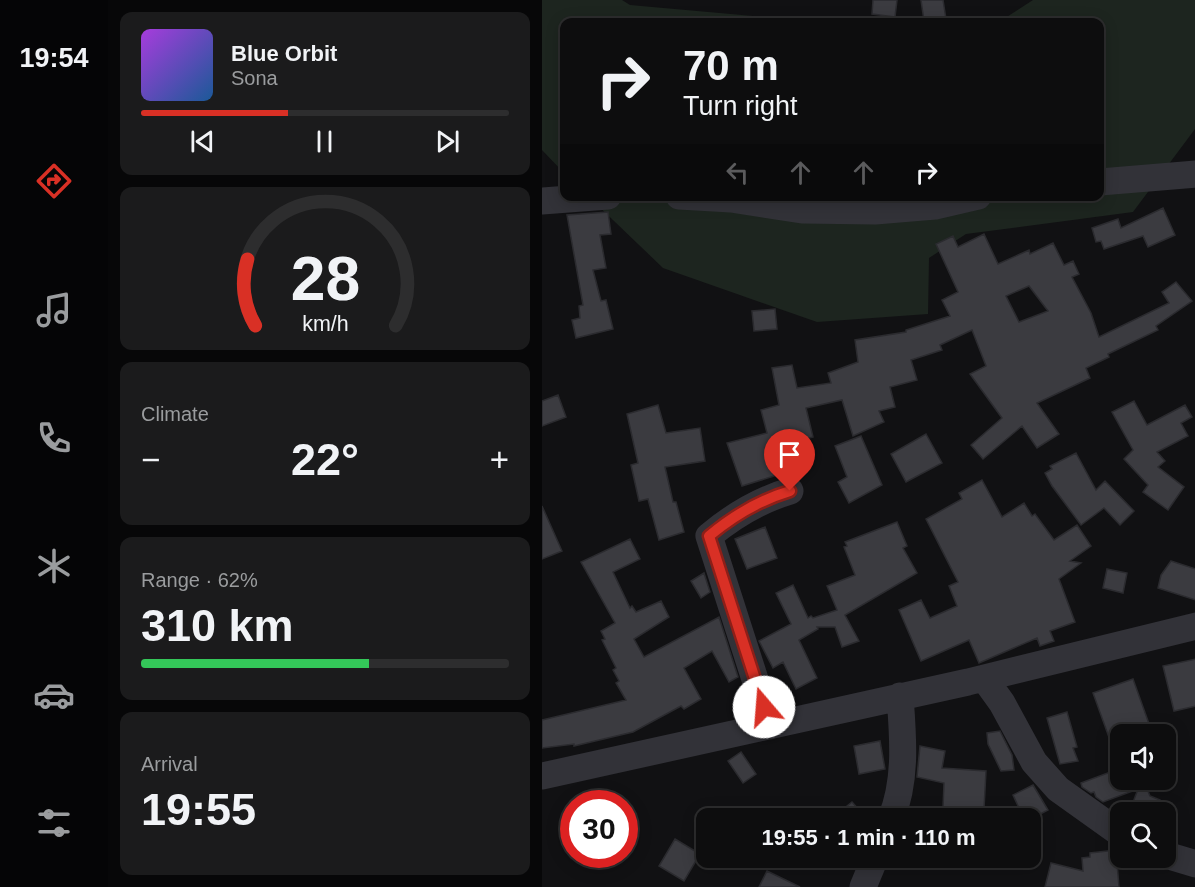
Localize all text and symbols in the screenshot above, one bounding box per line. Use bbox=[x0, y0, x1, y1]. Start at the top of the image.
text: Blue Orbit bbox=[231, 41, 337, 66]
icon: right bbox=[584, 42, 662, 120]
text: 70 m bbox=[683, 42, 779, 89]
text: 19:54 bbox=[19, 43, 89, 73]
text: Sona bbox=[231, 67, 278, 89]
text: Turn right bbox=[683, 91, 798, 121]
icon: previous bbox=[186, 125, 219, 158]
icon: pause bbox=[308, 125, 341, 158]
icon: next bbox=[431, 125, 464, 158]
icon: left bbox=[721, 156, 754, 189]
icon: ahead bbox=[784, 156, 817, 189]
icon: ahead bbox=[847, 156, 880, 189]
icon: right bbox=[910, 156, 943, 189]
icon: directions bbox=[33, 160, 75, 202]
text: 28 bbox=[290, 244, 360, 313]
icon: music bbox=[33, 289, 75, 331]
text: km/h bbox=[302, 312, 348, 336]
text: Climate bbox=[141, 403, 209, 425]
icon: phone bbox=[33, 417, 75, 459]
pin bbox=[764, 429, 815, 491]
text: 22° bbox=[291, 434, 359, 485]
icon: arrive bbox=[773, 438, 806, 471]
text: − bbox=[141, 441, 160, 478]
text: + bbox=[490, 441, 509, 478]
icon: climate bbox=[33, 545, 75, 587]
text: Range · 62% bbox=[141, 569, 258, 591]
text: 310 km bbox=[141, 600, 294, 651]
icon: car bbox=[33, 674, 75, 716]
position arrow bbox=[732, 675, 796, 739]
map controls bbox=[1110, 724, 1176, 868]
button: sound bbox=[1110, 724, 1176, 790]
text: Arrival bbox=[141, 753, 198, 775]
text: 19:55 bbox=[141, 784, 256, 835]
speed limit sign: 30 bbox=[560, 790, 638, 868]
icon: filters bbox=[33, 802, 75, 844]
button: search bbox=[1110, 802, 1176, 868]
text: 19:55 · 1 min · 110 m bbox=[762, 825, 976, 850]

